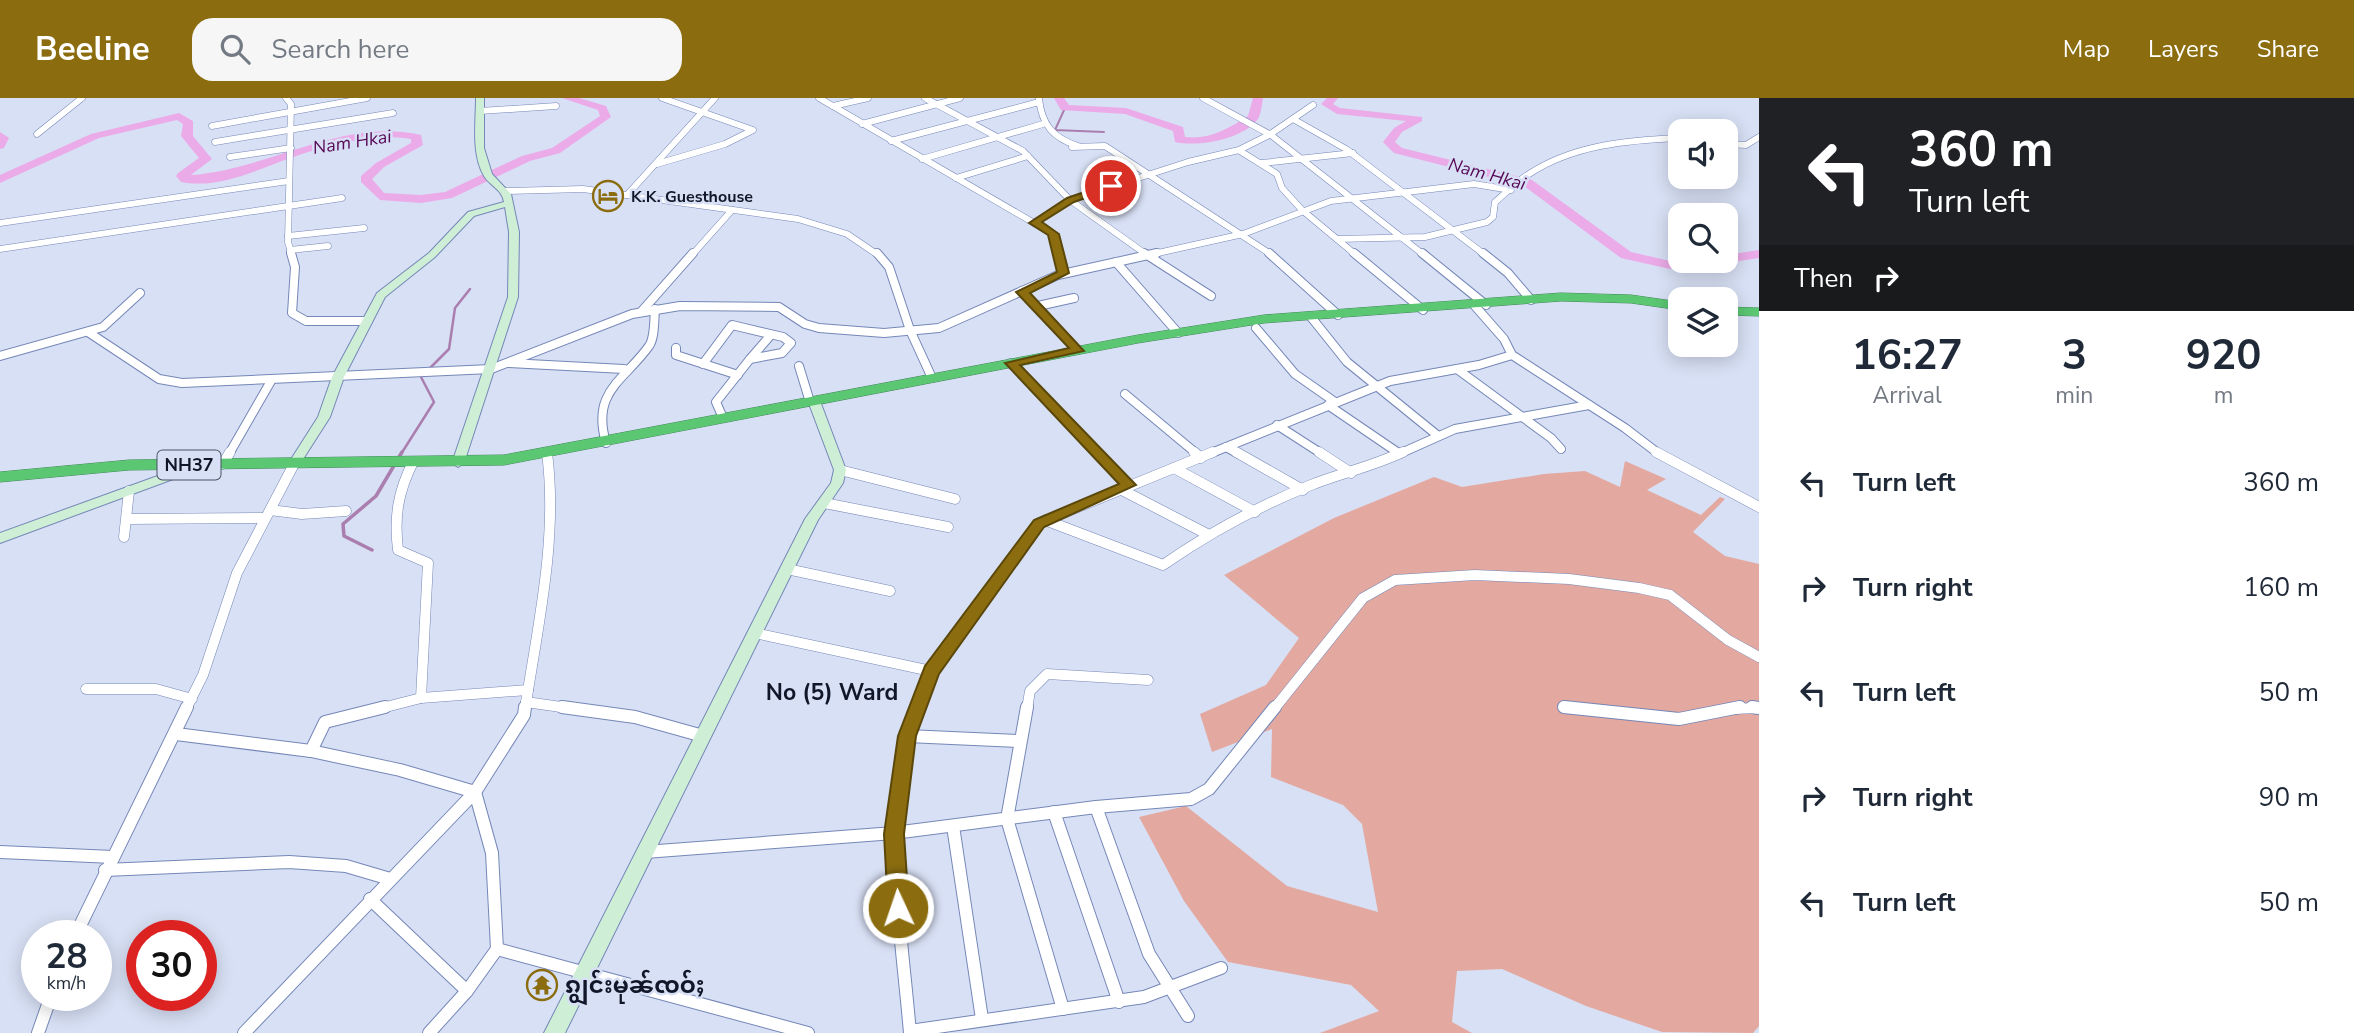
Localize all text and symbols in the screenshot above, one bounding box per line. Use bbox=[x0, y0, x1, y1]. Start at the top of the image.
search box bbox=[192, 18, 682, 81]
text: Beeline bbox=[35, 27, 150, 72]
icon: search bbox=[216, 30, 254, 68]
text: Search here bbox=[272, 32, 409, 67]
text: Map bbox=[2063, 33, 2110, 65]
text: Layers bbox=[2148, 33, 2219, 65]
text: Share bbox=[2257, 33, 2319, 65]
text: 360 m bbox=[1909, 116, 2053, 183]
map controls bbox=[1668, 119, 1738, 357]
button: sound bbox=[1668, 119, 1738, 189]
water label: Nam Hkai bbox=[311, 124, 394, 160]
icon: left bbox=[1794, 126, 1885, 217]
water label: Nam Hkai bbox=[1446, 152, 1529, 196]
pin bbox=[1081, 156, 1141, 216]
icon: arrive bbox=[1092, 167, 1130, 205]
hotel icon: K.K. Guesthouse bbox=[591, 179, 625, 213]
text: Turn left bbox=[1909, 180, 2029, 223]
place label: K.K. Guesthouse bbox=[631, 186, 753, 208]
button: search bbox=[1668, 203, 1738, 273]
icon: right bbox=[1867, 259, 1905, 297]
text: Then bbox=[1794, 261, 1853, 296]
button: layers bbox=[1668, 287, 1738, 357]
text: 16:27 bbox=[1852, 327, 1963, 384]
text: 3 bbox=[2062, 327, 2087, 384]
text: 920 bbox=[2186, 327, 2261, 384]
text: Arrival bbox=[1873, 380, 1942, 411]
text: min bbox=[2055, 380, 2093, 411]
text: m bbox=[2214, 380, 2234, 411]
road number: NH37 bbox=[158, 450, 220, 480]
icon: left bbox=[1794, 464, 1832, 502]
text: Turn left bbox=[1853, 465, 1956, 500]
text: 360 m bbox=[2243, 465, 2319, 500]
icon: right bbox=[1794, 569, 1832, 607]
text: Turn right bbox=[1853, 570, 1972, 605]
text: 160 m bbox=[2243, 570, 2319, 605]
icon: left bbox=[1794, 674, 1832, 712]
text: Turn left bbox=[1853, 675, 1956, 710]
text: 50 m bbox=[2259, 675, 2319, 710]
district label: No (5) Ward bbox=[766, 677, 898, 708]
icon: right bbox=[1794, 779, 1832, 817]
text: Turn right bbox=[1853, 780, 1972, 815]
text: 90 m bbox=[2259, 780, 2319, 815]
position arrow bbox=[861, 871, 935, 945]
icon: left bbox=[1794, 884, 1832, 922]
text: Turn left bbox=[1853, 885, 1956, 920]
text: 50 m bbox=[2259, 885, 2319, 920]
speed limit sign: 30 bbox=[126, 920, 217, 1011]
text: 28 bbox=[45, 933, 88, 980]
temple icon: ၵျွင်းမုၼ်ၸဝ်ႈ bbox=[525, 968, 559, 1002]
place label: ၵျွင်းမုၼ်ၸဝ်ႈ bbox=[565, 969, 705, 1006]
text: km/h bbox=[47, 971, 86, 995]

